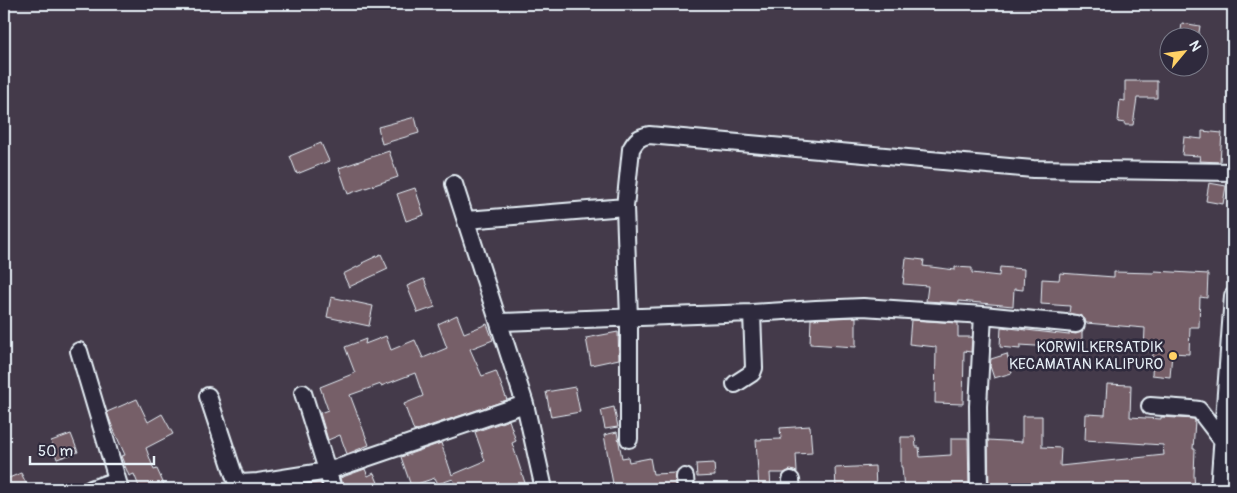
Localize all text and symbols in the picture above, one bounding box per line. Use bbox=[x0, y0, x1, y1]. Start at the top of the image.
north arrow bbox=[1160, 28, 1210, 78]
text: N bbox=[1185, 38, 1205, 54]
place label: KORWILKERSATDIK KECAMATAN KALIPURO bbox=[1009, 338, 1163, 374]
marker: KORWILKERSATDIK KECAMATAN KALIPURO bbox=[1167, 350, 1179, 362]
scale bar bbox=[30, 433, 154, 465]
text: 50 m bbox=[38, 442, 73, 461]

